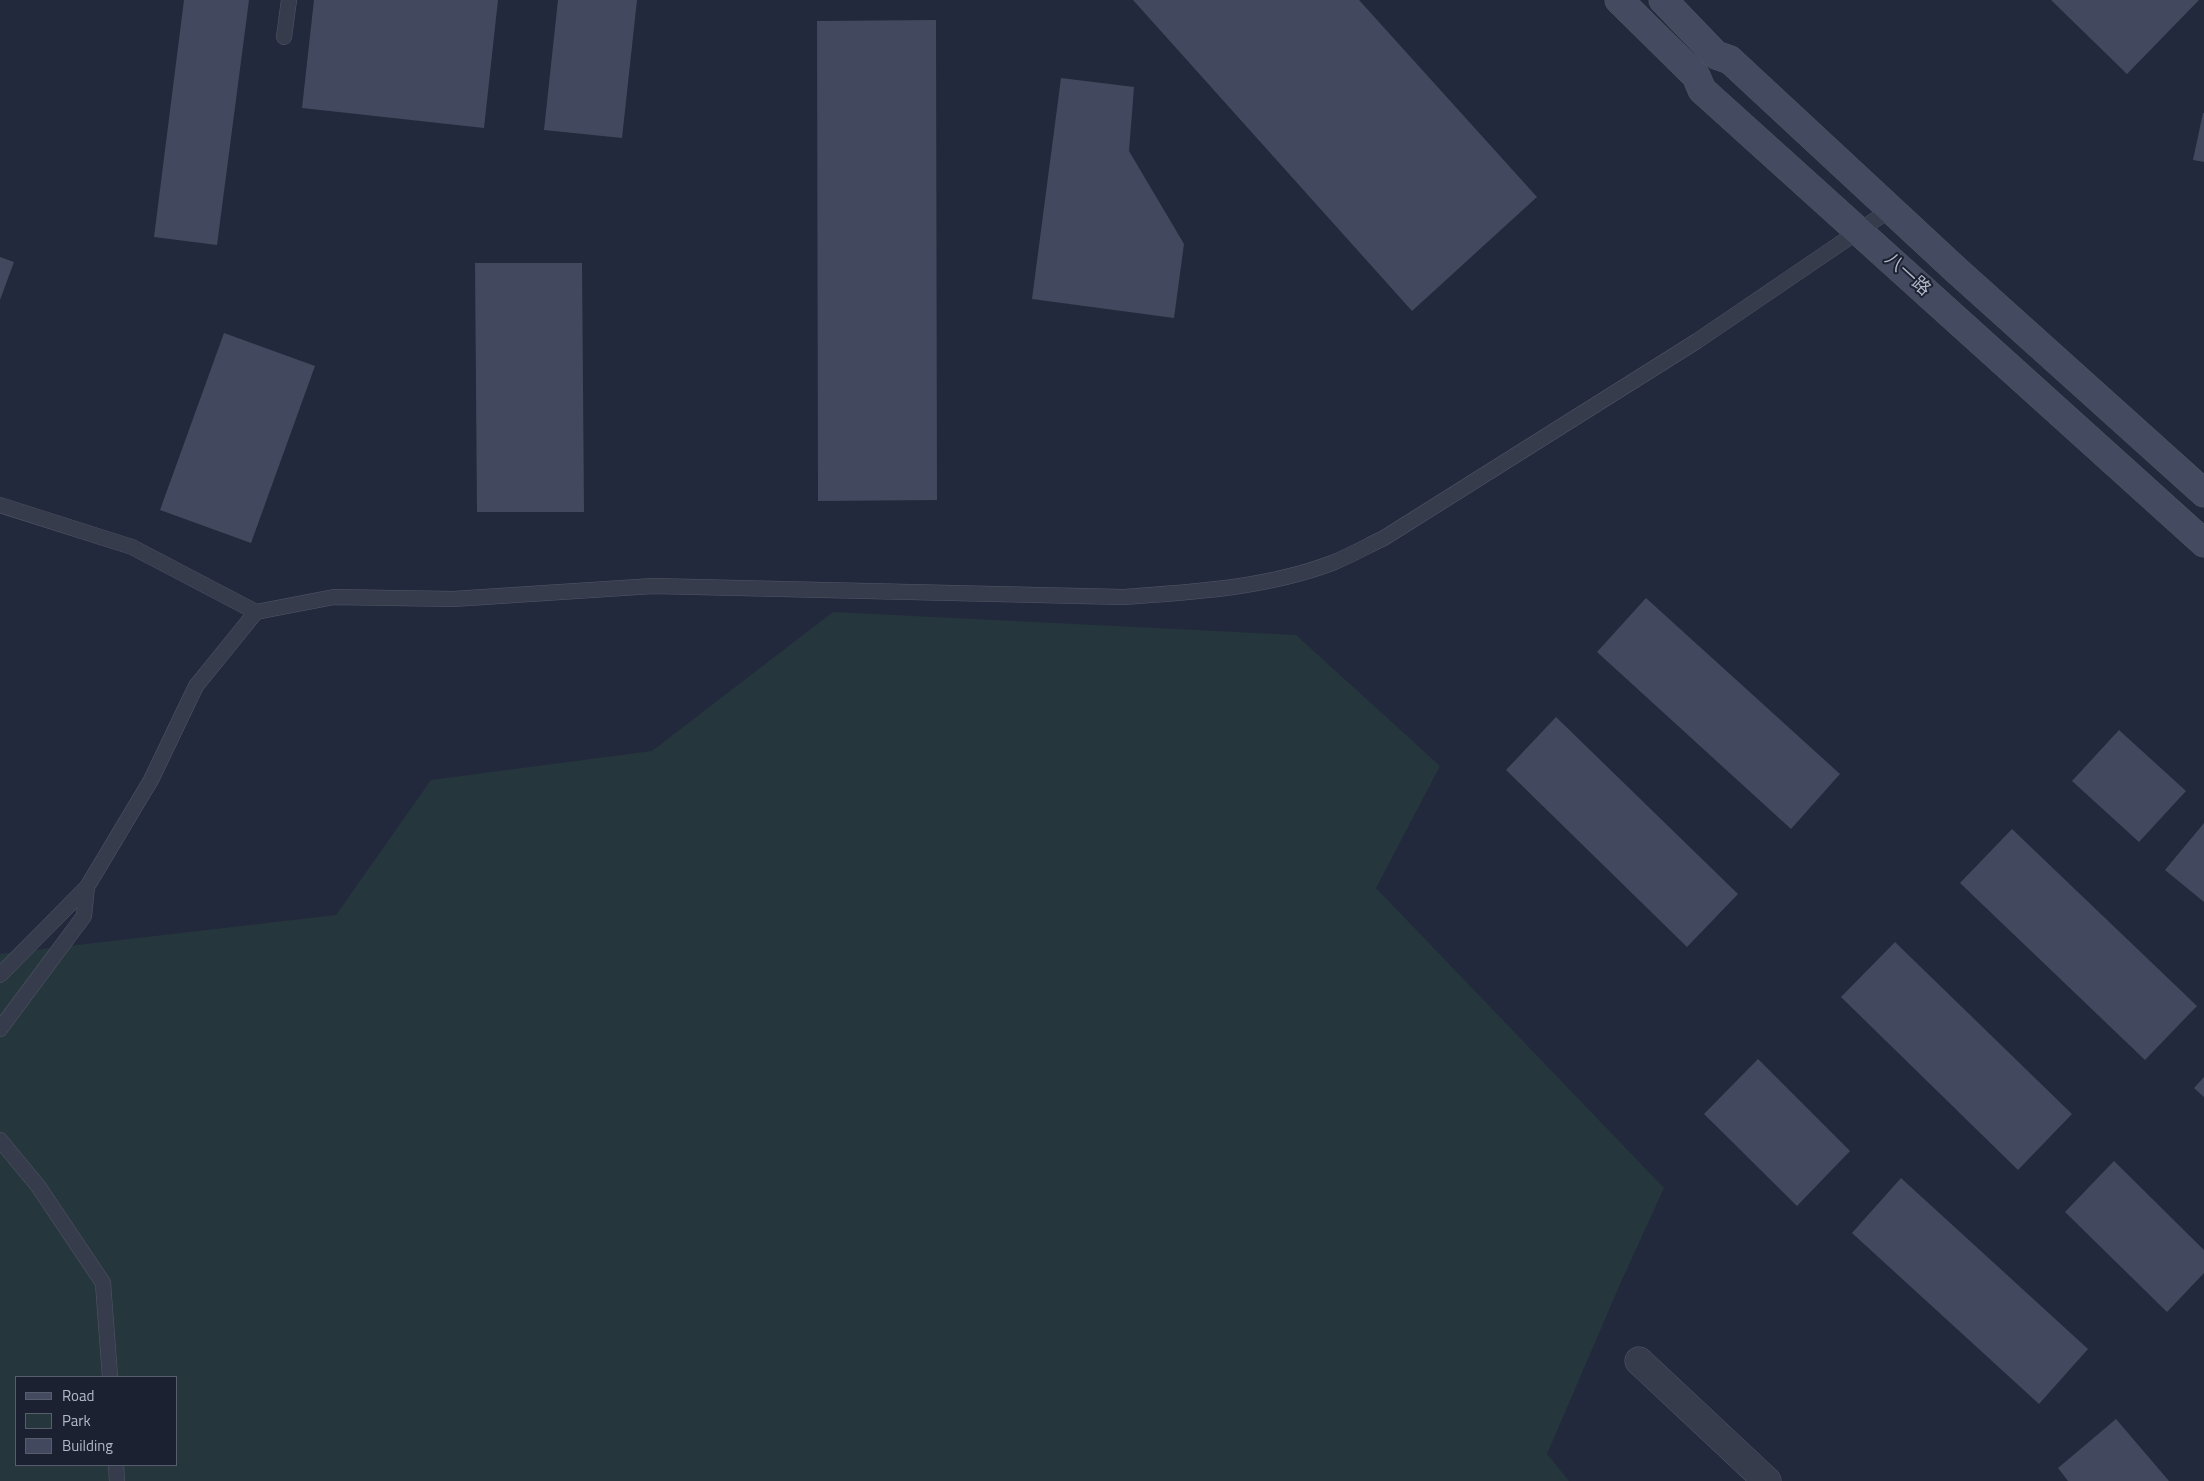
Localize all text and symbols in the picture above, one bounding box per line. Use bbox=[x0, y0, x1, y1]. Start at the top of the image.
street label: 八一路 bbox=[1880, 249, 1934, 301]
legend bbox=[15, 1376, 178, 1466]
text: Road bbox=[62, 1384, 94, 1407]
text: Park bbox=[62, 1409, 91, 1432]
text: Building bbox=[62, 1434, 113, 1457]

